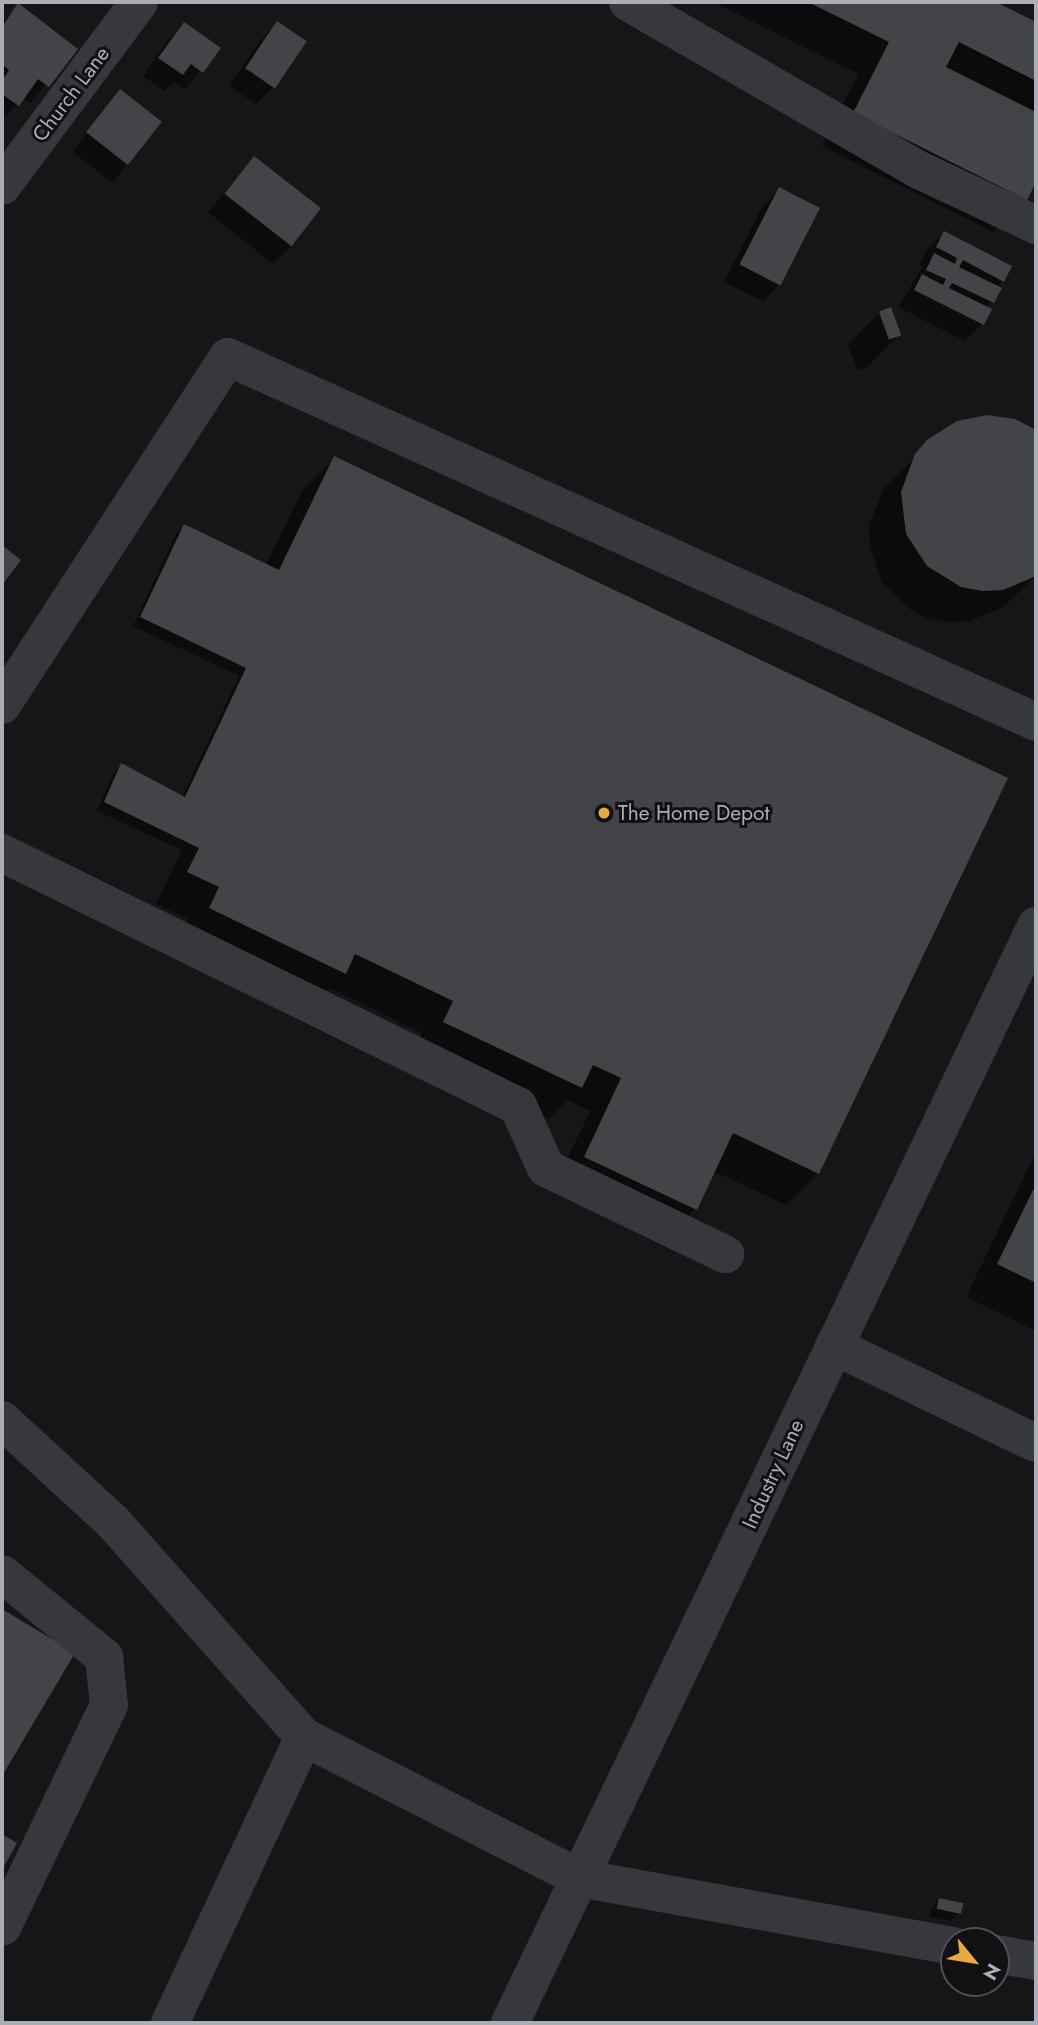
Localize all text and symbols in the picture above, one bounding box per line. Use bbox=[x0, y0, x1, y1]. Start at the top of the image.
street label: Church Lane bbox=[27, 42, 115, 146]
place label: The Home Depot bbox=[618, 800, 769, 826]
marker: The Home Depot bbox=[596, 805, 612, 821]
street label: Industry Lane bbox=[737, 1415, 809, 1533]
north arrow bbox=[940, 1927, 1010, 1997]
text: N bbox=[976, 1958, 1007, 1985]

